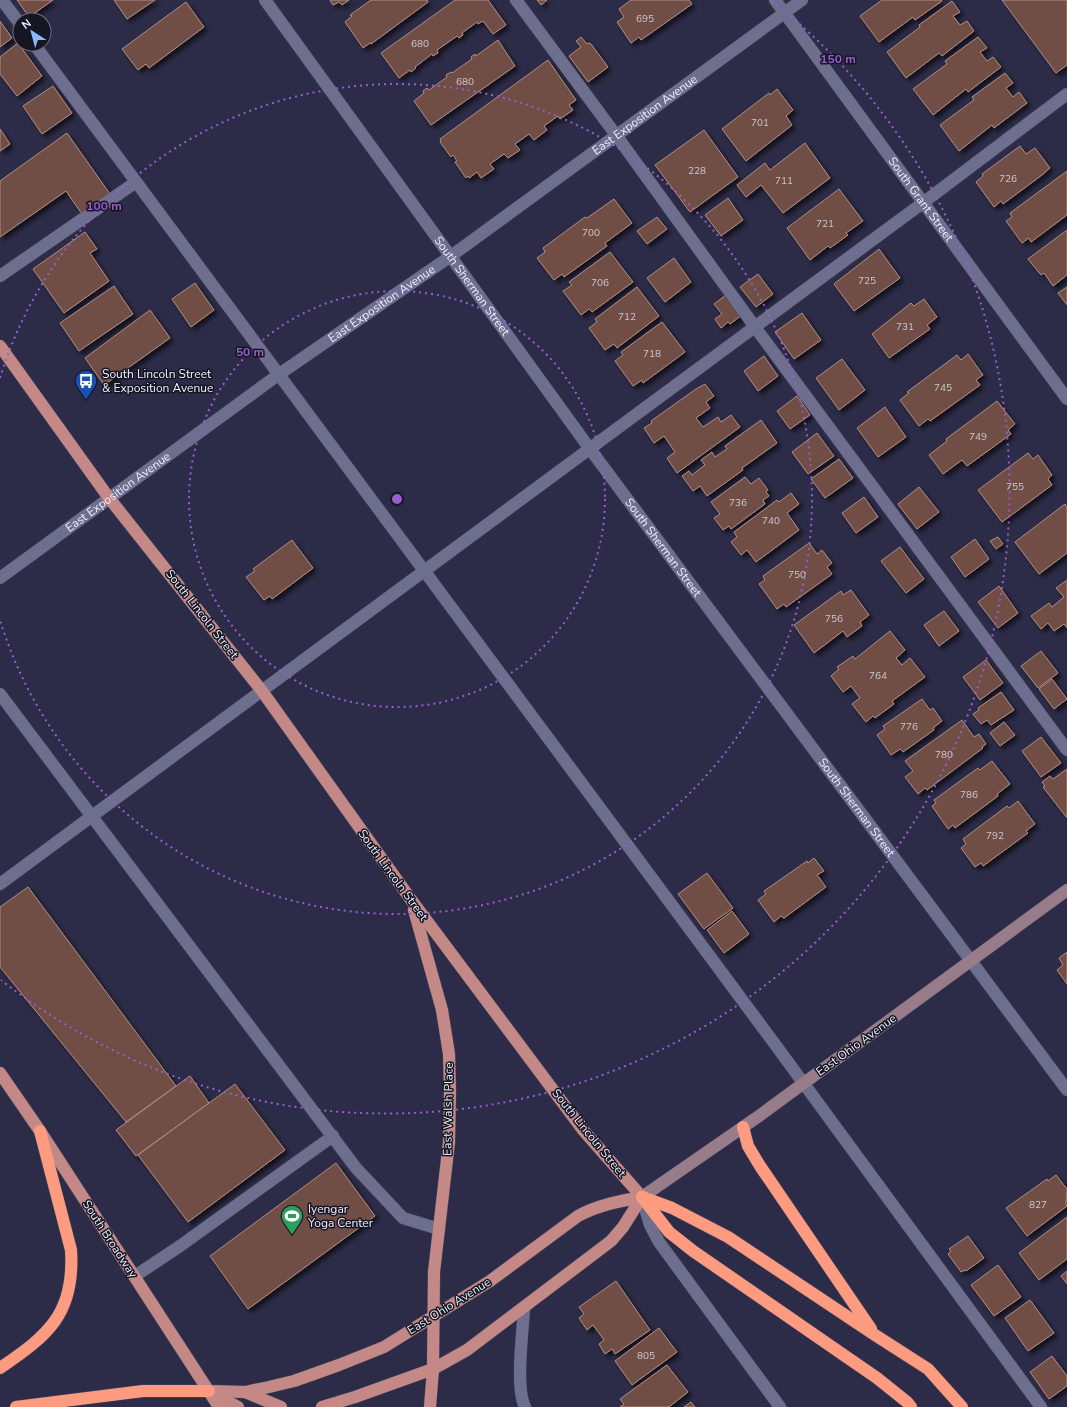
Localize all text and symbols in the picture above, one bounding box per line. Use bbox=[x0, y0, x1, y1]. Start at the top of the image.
north arrow bbox=[12, 12, 52, 52]
house number: 695 bbox=[636, 12, 654, 26]
text: N bbox=[19, 16, 34, 33]
house number: 680 bbox=[411, 37, 429, 51]
text: 150 m bbox=[820, 51, 856, 67]
street label: East Exposition Avenue bbox=[589, 71, 700, 158]
house number: 680 bbox=[456, 75, 474, 89]
house number: 701 bbox=[751, 116, 769, 130]
street label: South Grant Street bbox=[885, 154, 958, 246]
house number: 228 bbox=[688, 164, 706, 178]
house number: 726 bbox=[999, 172, 1017, 186]
house number: 711 bbox=[775, 174, 793, 188]
text: 100 m bbox=[86, 198, 122, 214]
house number: 721 bbox=[816, 217, 834, 231]
house number: 700 bbox=[582, 226, 600, 240]
street label: South Sherman Street bbox=[431, 233, 514, 340]
street label: East Exposition Avenue bbox=[325, 261, 438, 346]
house number: 725 bbox=[858, 274, 876, 288]
house number: 706 bbox=[591, 276, 609, 290]
house number: 712 bbox=[618, 310, 636, 324]
house number: 731 bbox=[896, 320, 914, 334]
text: 50 m bbox=[236, 344, 264, 360]
house number: 718 bbox=[643, 347, 661, 361]
place label: South Lincoln Street & Exposition Avenue bbox=[102, 366, 213, 396]
bus stop icon: South Lincoln Street & Exposition Avenue bbox=[73, 368, 99, 401]
house number: 745 bbox=[934, 381, 952, 395]
house number: 749 bbox=[969, 430, 987, 444]
street label: East Exposition Avenue bbox=[62, 448, 174, 536]
house number: 755 bbox=[1006, 480, 1024, 494]
centre of rings bbox=[390, 492, 404, 506]
street label: South Sherman Street bbox=[621, 495, 706, 601]
house number: 736 bbox=[729, 496, 747, 510]
house number: 740 bbox=[762, 514, 780, 528]
street label: South Lincoln Street bbox=[162, 566, 242, 663]
house number: 750 bbox=[788, 568, 806, 582]
house number: 756 bbox=[825, 612, 843, 626]
house number: 764 bbox=[869, 669, 887, 683]
house number: 776 bbox=[900, 720, 918, 734]
house number: 780 bbox=[935, 748, 953, 762]
street label: South Sherman Street bbox=[815, 755, 899, 861]
house number: 786 bbox=[960, 788, 978, 802]
street label: South Lincoln Street bbox=[354, 826, 432, 925]
house number: 792 bbox=[986, 829, 1004, 843]
street label: East Ohio Avenue bbox=[813, 1010, 899, 1080]
street label: East Walsh Place bbox=[439, 1062, 457, 1156]
street label: South Lincoln Street bbox=[548, 1085, 630, 1181]
street label: South Broadway bbox=[79, 1197, 142, 1282]
house number: 827 bbox=[1029, 1198, 1047, 1212]
place label: Iyengar Yoga Center bbox=[307, 1201, 374, 1231]
sports icon: Iyengar Yoga Center bbox=[279, 1203, 305, 1236]
street label: East Ohio Avenue bbox=[404, 1274, 494, 1338]
house number: 805 bbox=[637, 1349, 655, 1363]

